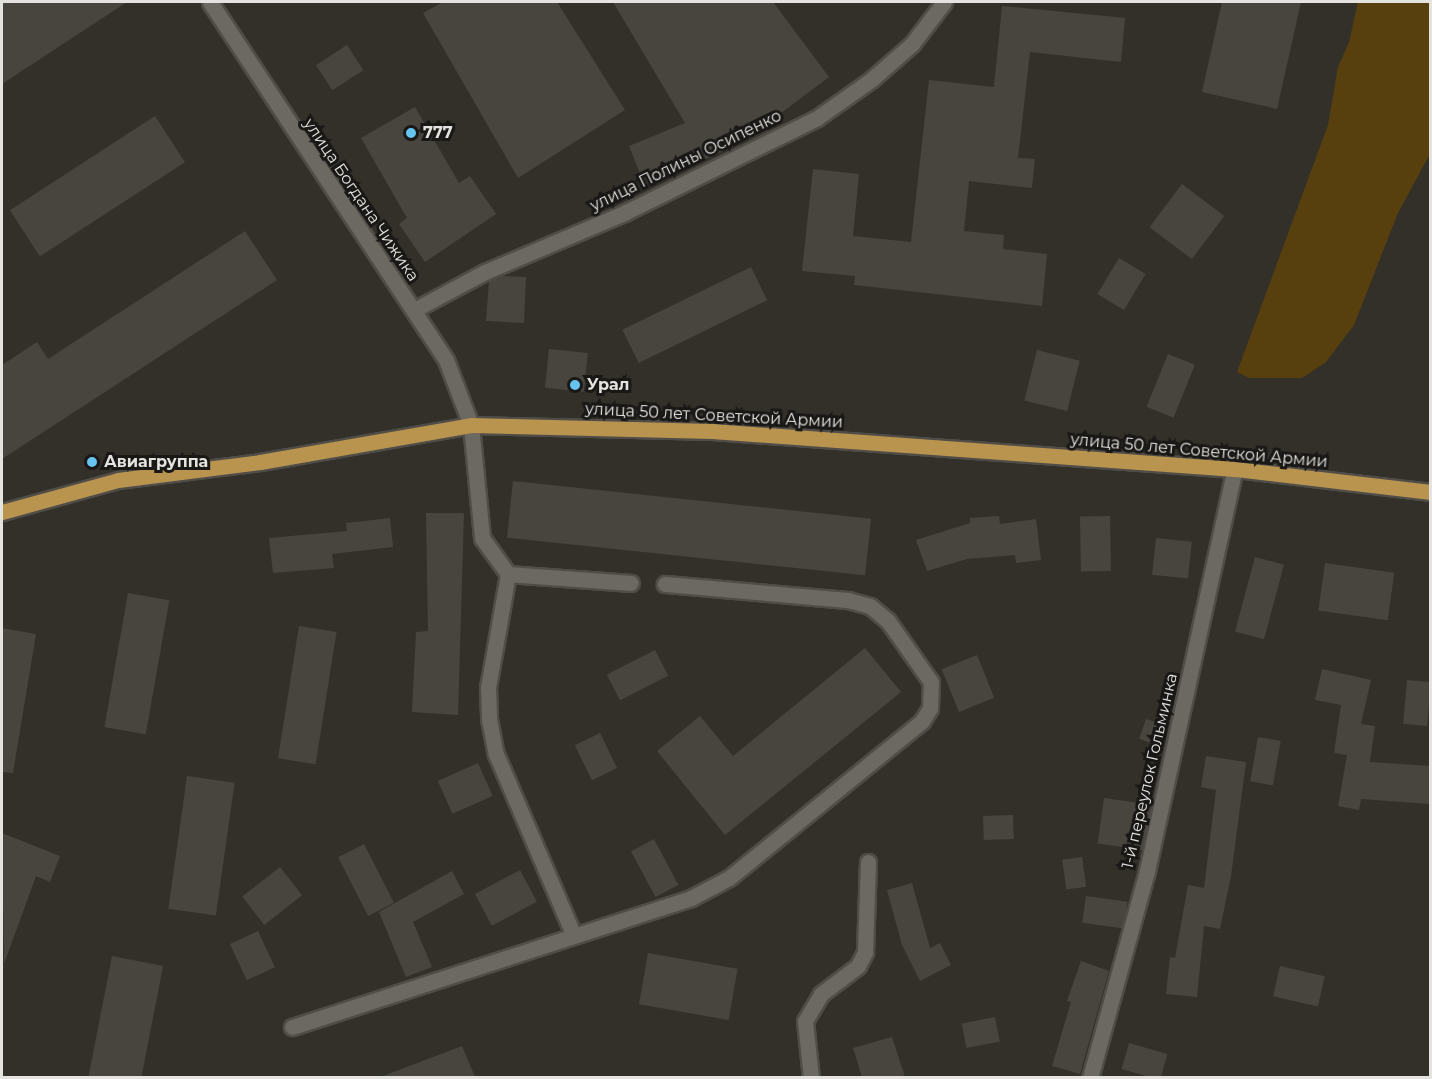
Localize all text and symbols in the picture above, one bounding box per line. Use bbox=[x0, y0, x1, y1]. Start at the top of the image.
street label: улица Полины Осипенко bbox=[587, 106, 785, 216]
street label: улица Богдана Чижика bbox=[299, 115, 423, 285]
place label: 777 bbox=[423, 123, 453, 143]
marker: 777 bbox=[404, 126, 418, 140]
place label: Урал bbox=[587, 375, 629, 395]
marker: Урал bbox=[568, 378, 582, 392]
street label: улица 50 лет Советской Армии bbox=[585, 400, 843, 432]
street label: улица 50 лет Советской Армии bbox=[1070, 430, 1328, 472]
place label: Авиагруппа bbox=[104, 452, 208, 472]
marker: Авиагруппа bbox=[85, 455, 99, 469]
street label: 1-й переулок Гольминка bbox=[1118, 671, 1182, 871]

